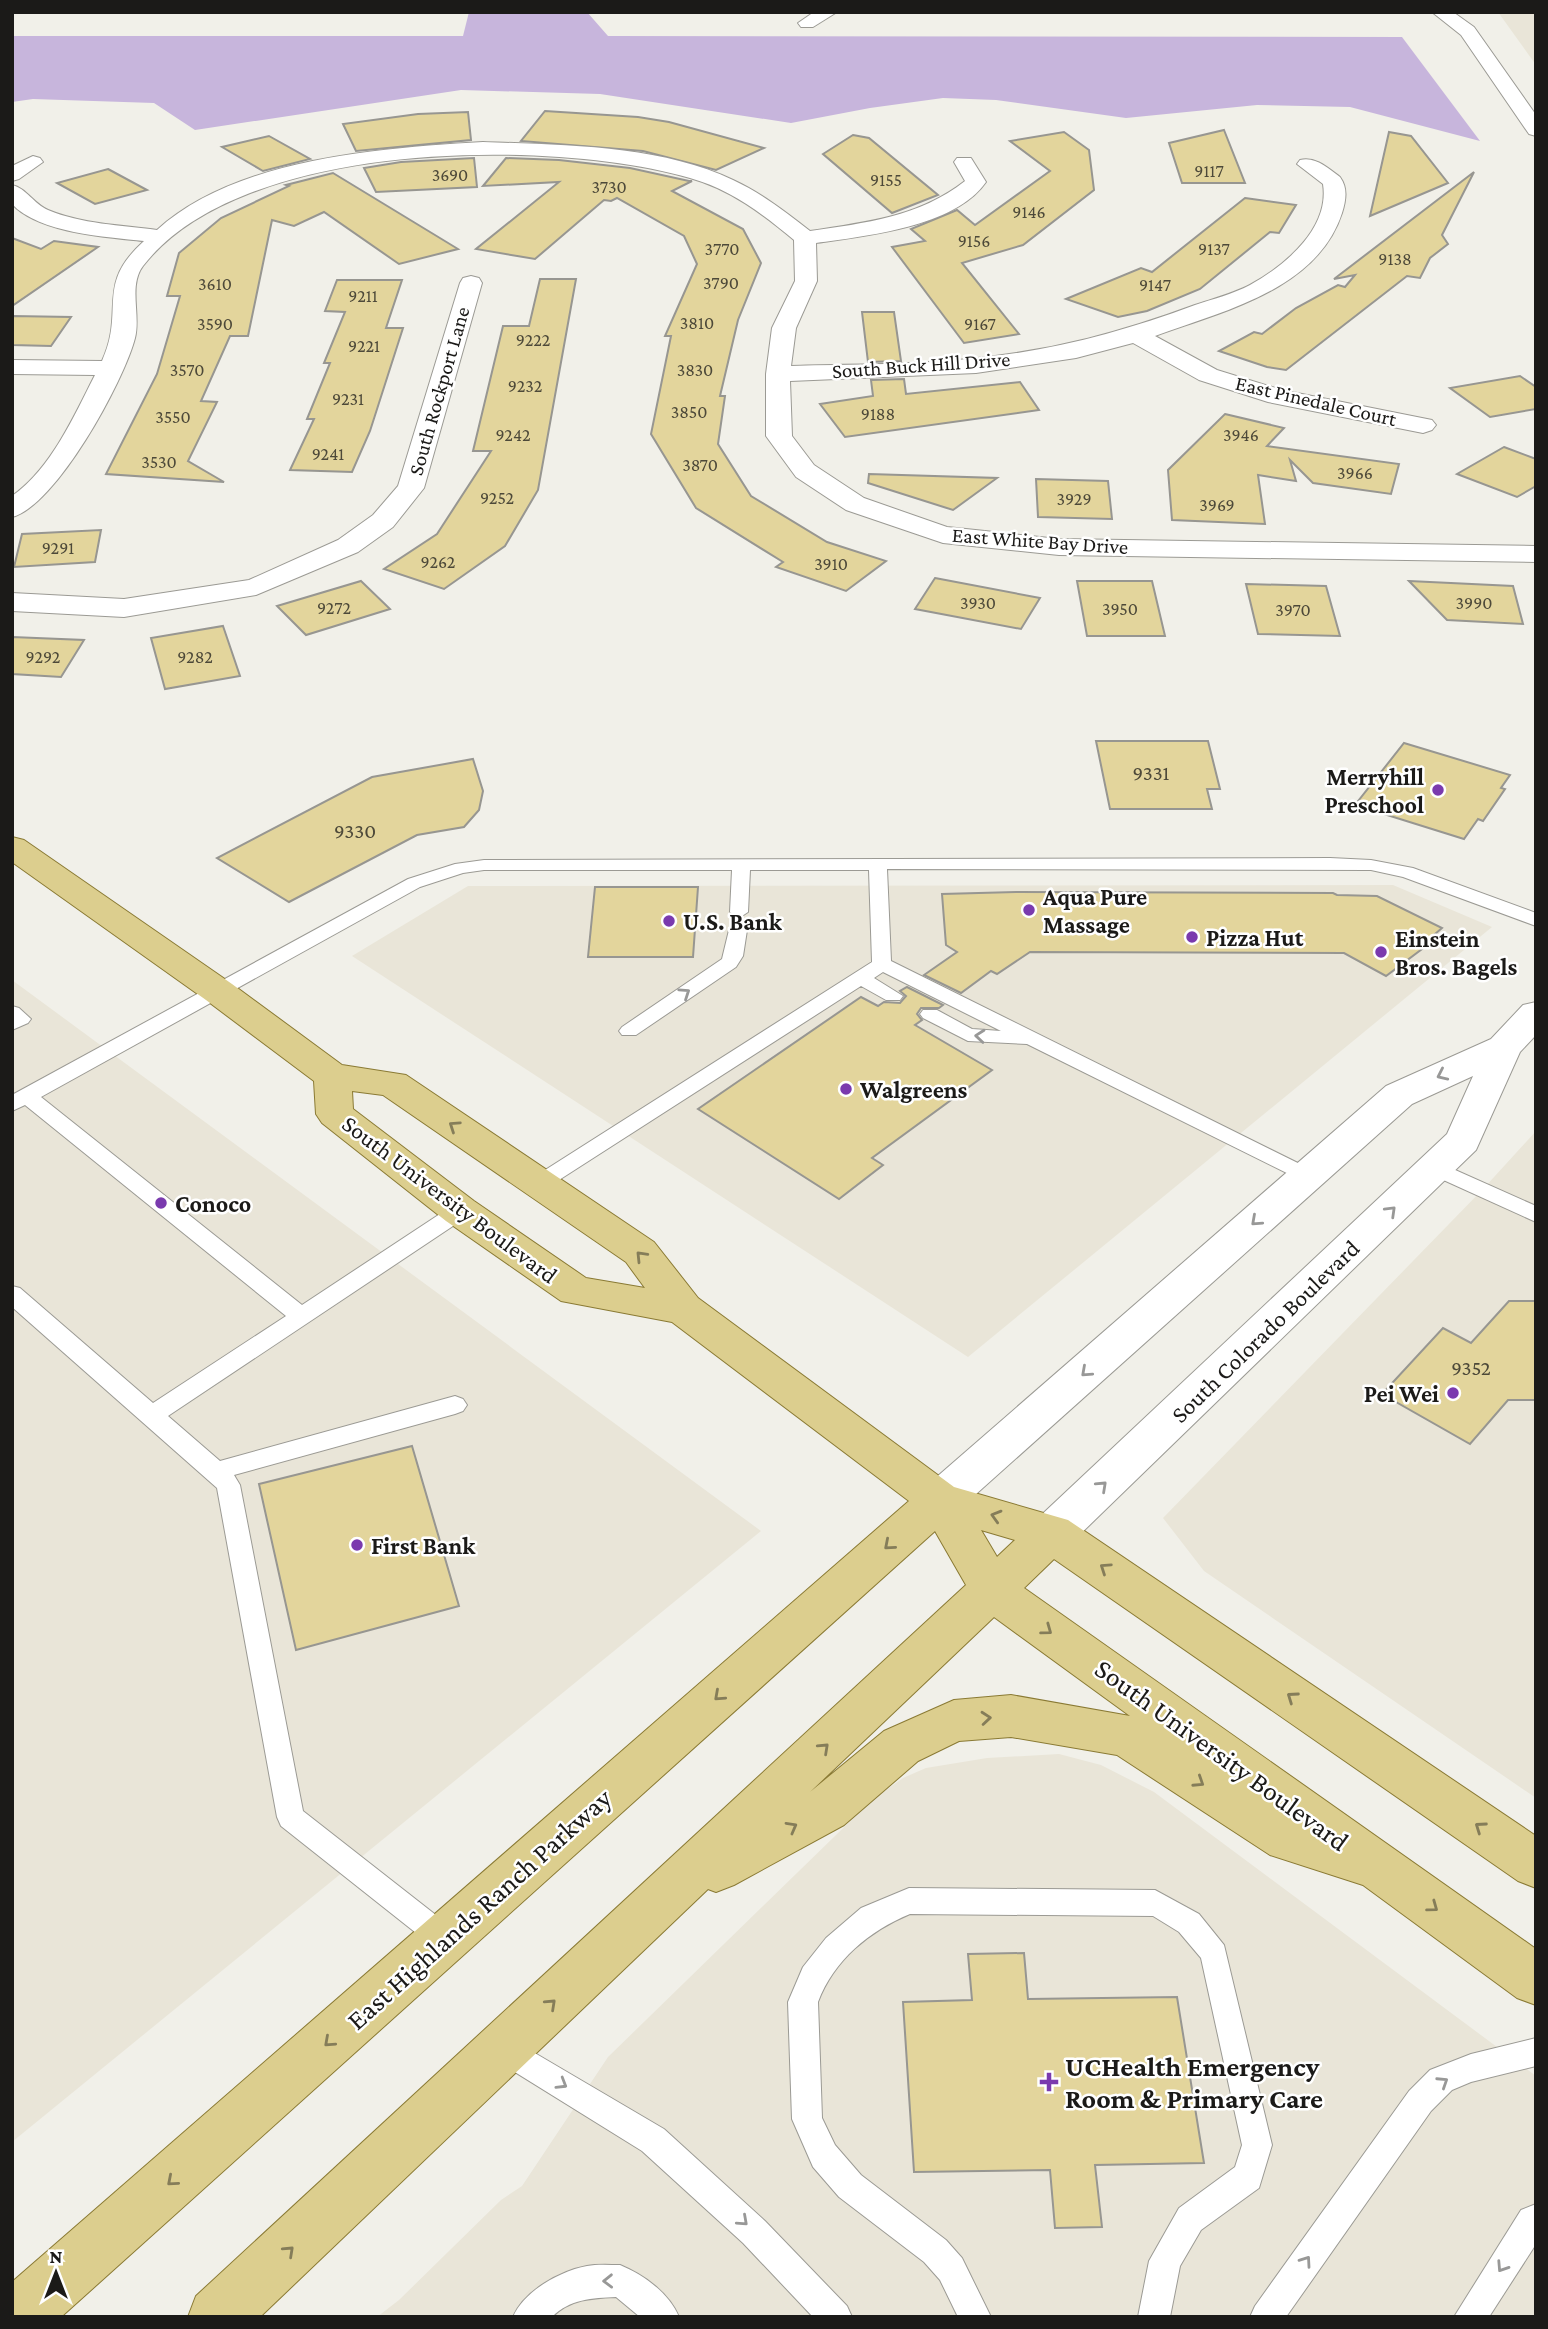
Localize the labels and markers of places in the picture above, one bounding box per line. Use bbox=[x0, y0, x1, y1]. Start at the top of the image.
place label: Merryhill Preschool bbox=[1324, 763, 1424, 818]
marker: Merryhill Preschool bbox=[1430, 782, 1446, 798]
place label: Aqua Pure Massage bbox=[1042, 883, 1147, 938]
marker: Aqua Pure Massage bbox=[1021, 902, 1037, 918]
place label: U.S. Bank bbox=[683, 908, 783, 935]
marker: U.S. Bank bbox=[661, 913, 677, 929]
place label: Pizza Hut bbox=[1206, 924, 1304, 951]
place label: Einstein Bros. Bagels bbox=[1395, 925, 1518, 980]
marker: Pizza Hut bbox=[1184, 929, 1200, 945]
marker: Einstein Bros. Bagels bbox=[1373, 944, 1389, 960]
place label: Walgreens bbox=[859, 1076, 968, 1103]
marker: Walgreens bbox=[838, 1081, 854, 1097]
place label: Conoco bbox=[175, 1190, 251, 1217]
marker: Conoco bbox=[153, 1195, 169, 1211]
place label: Pei Wei bbox=[1364, 1380, 1439, 1407]
marker: Pei Wei bbox=[1445, 1385, 1461, 1401]
place label: First Bank bbox=[371, 1532, 476, 1559]
marker: First Bank bbox=[349, 1537, 365, 1553]
place label: UCHealth Emergency Room & Primary Care bbox=[1065, 2051, 1323, 2114]
marker: UCHealth Emergency Room & Primary Care bbox=[1039, 2072, 1059, 2092]

